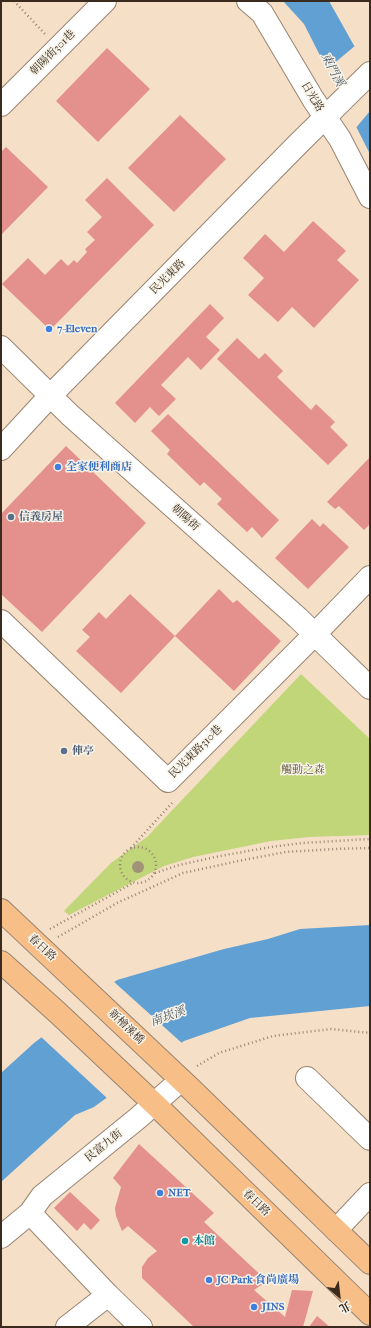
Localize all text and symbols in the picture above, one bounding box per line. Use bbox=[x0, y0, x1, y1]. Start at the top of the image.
street label: 朝陽街301巷 bbox=[28, 28, 78, 78]
water label: 東門溪 bbox=[317, 51, 347, 89]
street label: 日光路 bbox=[298, 79, 326, 115]
street label: 民光東路 bbox=[148, 257, 188, 297]
place label: 7-Eleven bbox=[57, 322, 97, 336]
marker: 7-Eleven bbox=[44, 324, 54, 334]
place label: 全家便利商店 bbox=[66, 460, 132, 474]
marker: 全家便利商店 bbox=[53, 462, 63, 472]
street label: 朝陽街 bbox=[168, 502, 202, 534]
place label: 信義房屋 bbox=[19, 510, 63, 524]
marker: 信義房屋 bbox=[6, 512, 16, 522]
street label: 民光東路310巷 bbox=[167, 723, 225, 781]
place label: 俥亭 bbox=[72, 744, 94, 758]
marker: 俥亭 bbox=[59, 746, 69, 756]
park label: 觸動之森 bbox=[281, 763, 325, 777]
street label: 春日路 bbox=[25, 932, 59, 964]
water label: 南崁溪 bbox=[149, 1004, 187, 1030]
street label: 新檜溪橋 bbox=[106, 1007, 146, 1047]
street label: 民富九街 bbox=[83, 1127, 125, 1165]
place label: NET bbox=[168, 1186, 190, 1200]
street label: 春日路 bbox=[240, 1187, 272, 1219]
marker: NET bbox=[155, 1188, 165, 1198]
place label: 本館 bbox=[193, 1234, 215, 1248]
marker: 本館 bbox=[180, 1236, 190, 1246]
place label: JC Park 食尚廣場 bbox=[217, 1273, 299, 1287]
marker: JC Park 食尚廣場 bbox=[204, 1275, 214, 1285]
north arrow bbox=[319, 1276, 359, 1316]
text: 北 bbox=[337, 1299, 353, 1315]
place label: JINS bbox=[262, 1300, 284, 1314]
marker: JINS bbox=[249, 1302, 259, 1312]

